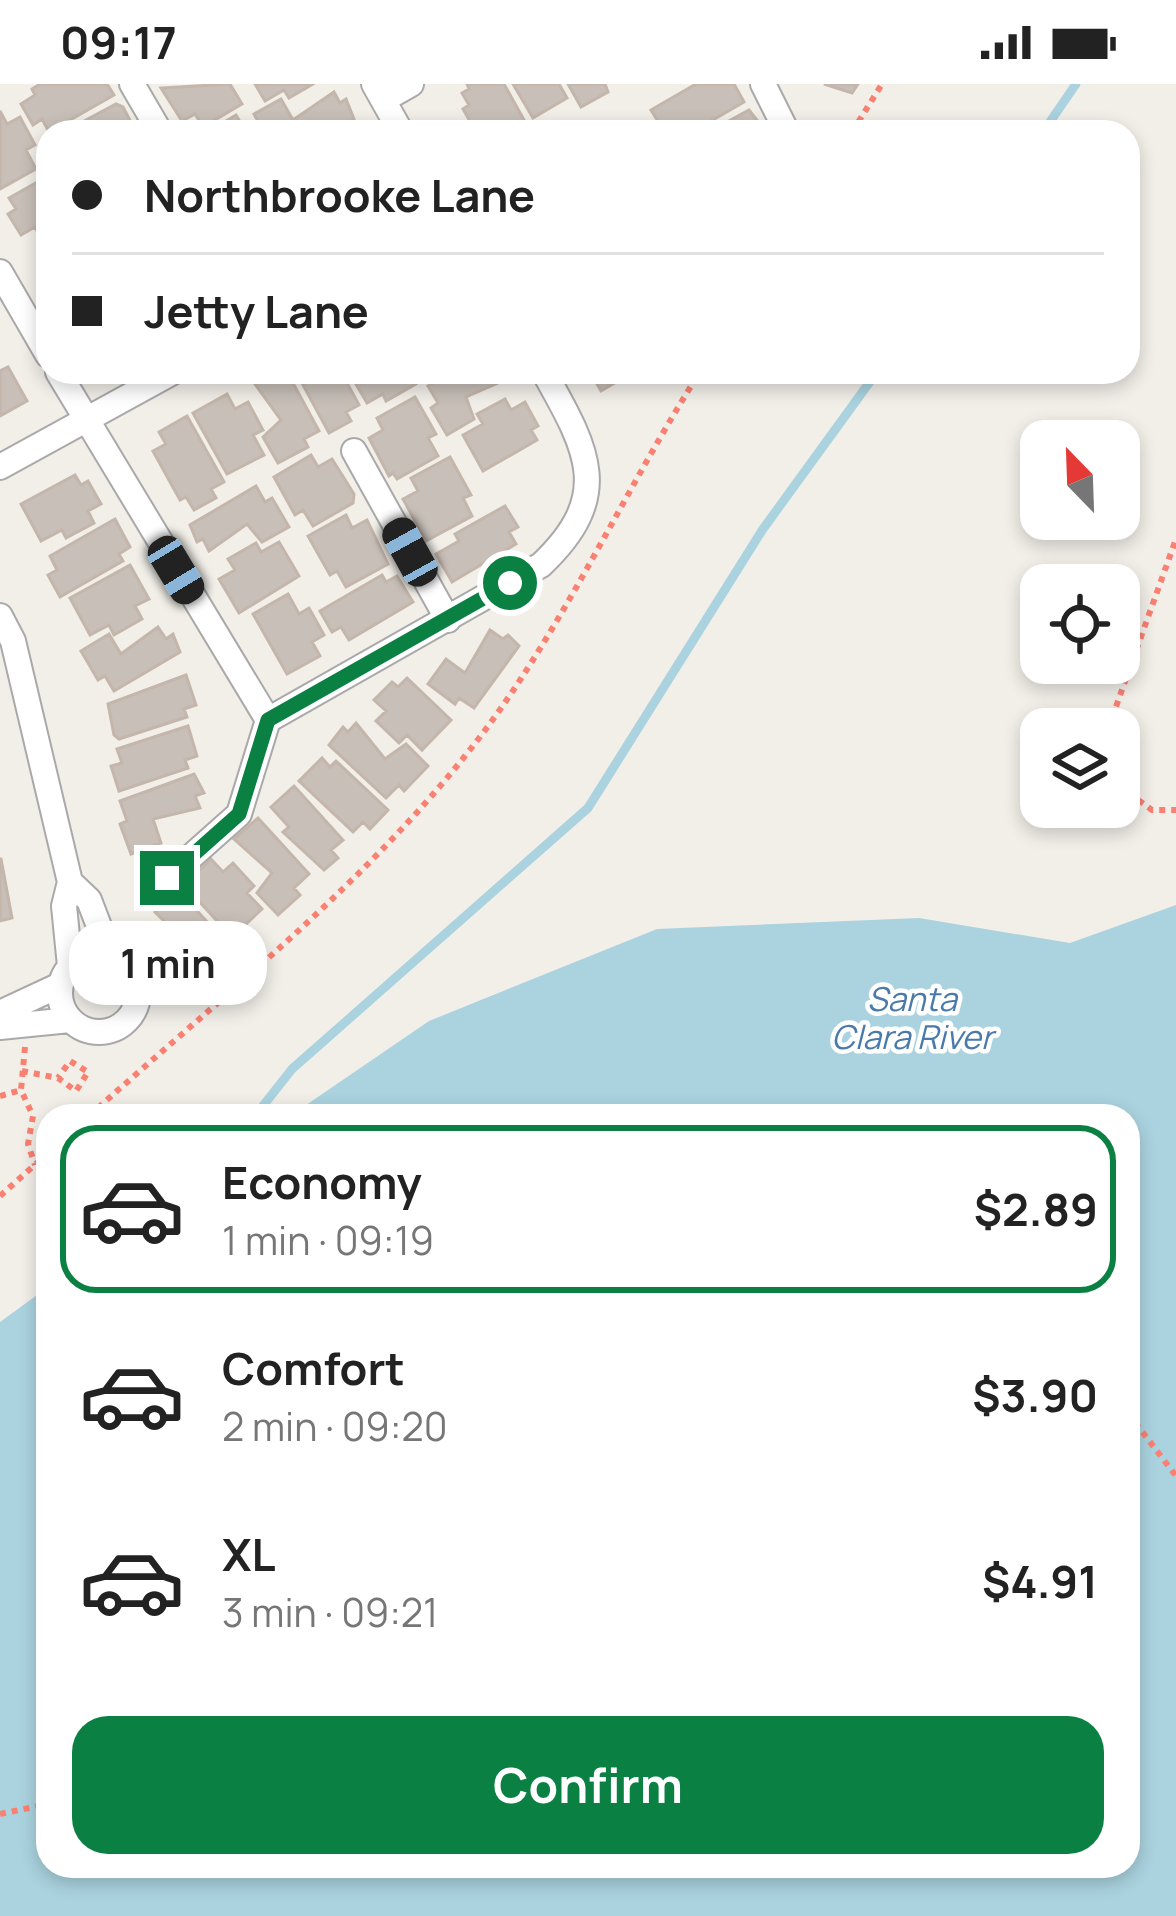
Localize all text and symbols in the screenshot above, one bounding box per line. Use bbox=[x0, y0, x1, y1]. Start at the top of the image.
text: 09:17 bbox=[60, 11, 177, 73]
text: Northbrooke Lane bbox=[144, 164, 535, 226]
text: Jetty Lane bbox=[144, 280, 369, 342]
north arrow bbox=[1020, 420, 1140, 540]
map controls bbox=[1020, 420, 1140, 828]
car bbox=[377, 512, 443, 592]
car bbox=[142, 530, 210, 610]
route start bbox=[483, 556, 537, 610]
button: locate bbox=[1020, 564, 1140, 684]
button: layers bbox=[1020, 708, 1140, 828]
route end bbox=[140, 851, 194, 905]
callout: 1 min bbox=[68, 920, 266, 1004]
text: 1 min bbox=[120, 936, 216, 990]
water label: Santa Clara River bbox=[831, 976, 997, 1059]
text: Economy bbox=[222, 1151, 422, 1213]
icon: car bbox=[78, 1155, 186, 1263]
text: $2.89 bbox=[974, 1178, 1098, 1240]
text: 1 min · 09:19 bbox=[222, 1213, 434, 1267]
text: Comfort bbox=[222, 1337, 405, 1399]
icon: car bbox=[78, 1341, 186, 1449]
text: $3.90 bbox=[972, 1364, 1098, 1426]
text: 2 min · 09:20 bbox=[222, 1399, 447, 1453]
text: XL bbox=[222, 1523, 276, 1585]
icon: car bbox=[78, 1527, 186, 1635]
text: $4.91 bbox=[982, 1550, 1098, 1612]
text: 3 min · 09:21 bbox=[222, 1585, 438, 1639]
button: Confirm bbox=[72, 1716, 1104, 1854]

